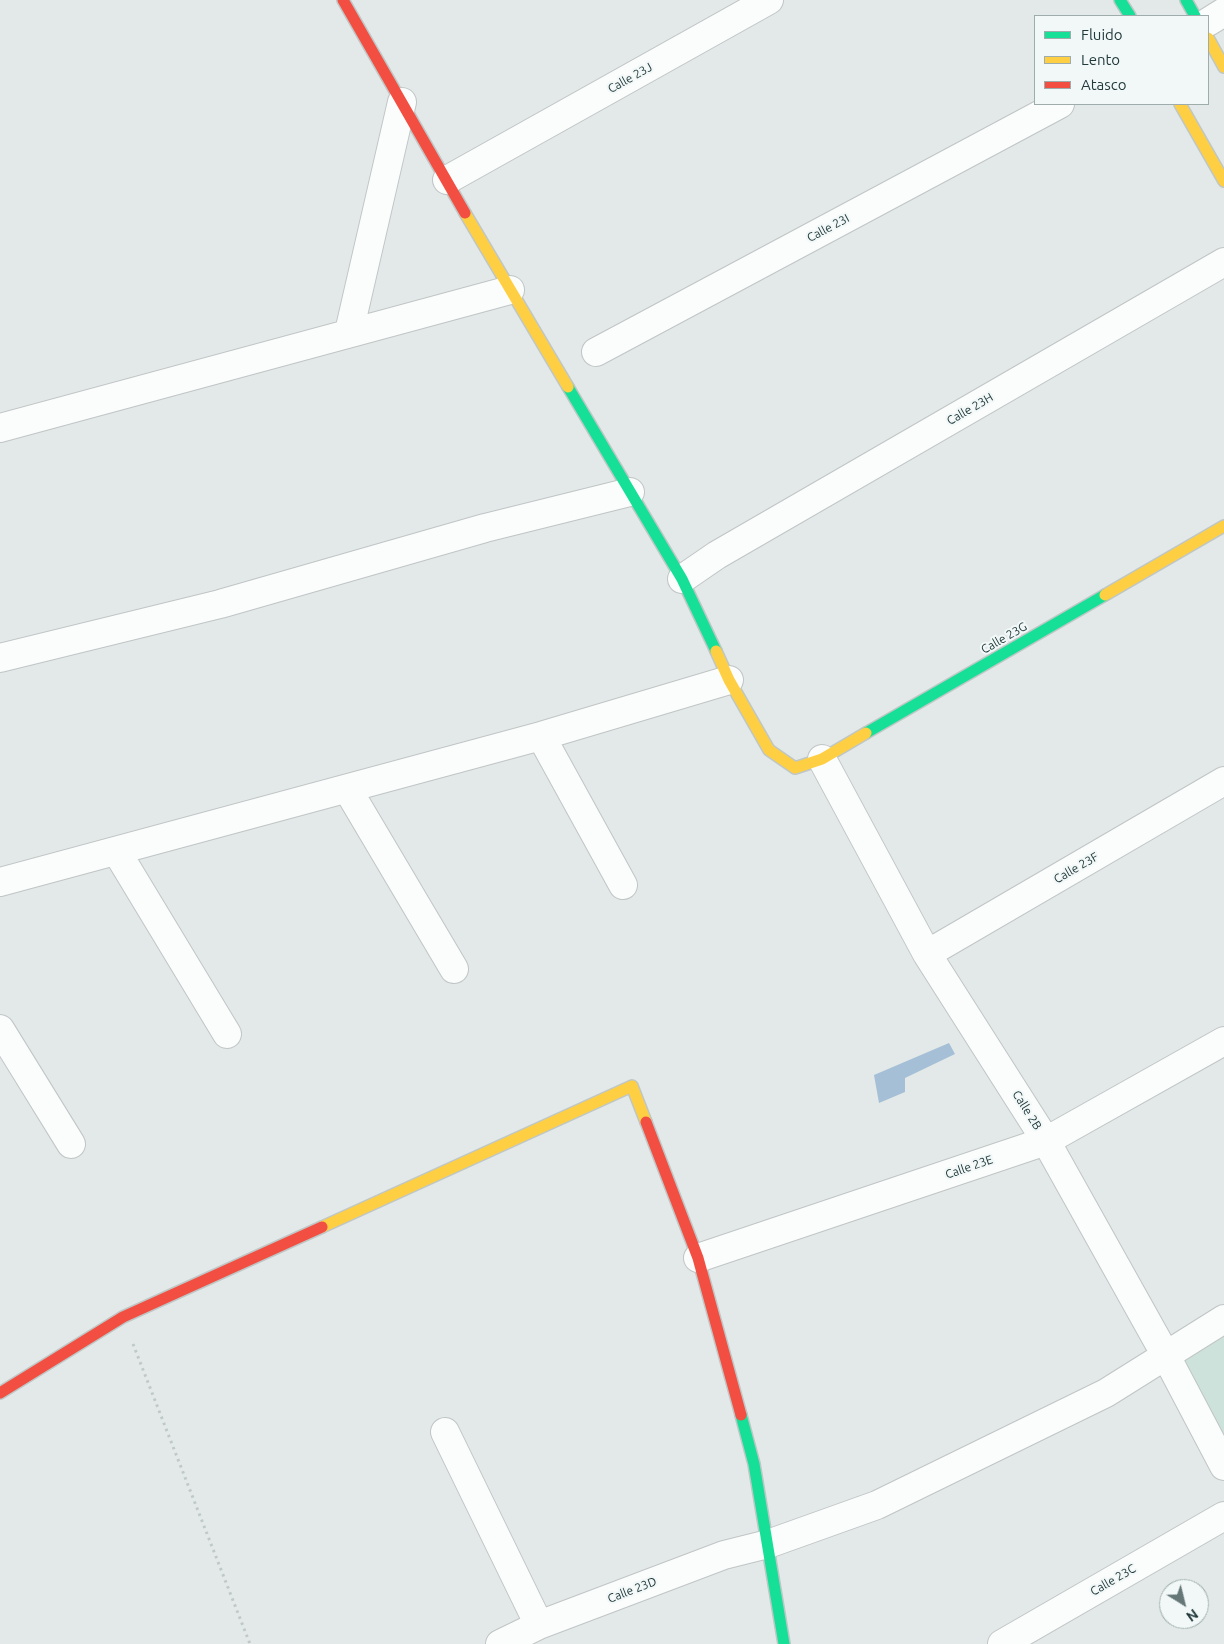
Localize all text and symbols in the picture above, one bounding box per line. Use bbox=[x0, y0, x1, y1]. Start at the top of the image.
legend bbox=[1034, 15, 1209, 105]
text: Fluido bbox=[1081, 26, 1123, 43]
text: Lento bbox=[1081, 51, 1120, 68]
street label: Calle 23J bbox=[605, 60, 655, 96]
text: Atasco bbox=[1081, 76, 1127, 93]
street label: Calle 23I bbox=[804, 211, 852, 245]
street label: Calle 23H bbox=[944, 390, 996, 428]
street label: Calle 23G bbox=[978, 619, 1030, 657]
street label: Calle 23F bbox=[1051, 850, 1101, 886]
street label: Calle 2B bbox=[1009, 1088, 1045, 1132]
street label: Calle 23E bbox=[943, 1152, 995, 1182]
street label: Calle 23C bbox=[1088, 1561, 1138, 1599]
street label: Calle 23D bbox=[606, 1574, 658, 1606]
north arrow bbox=[1159, 1579, 1209, 1629]
text: N bbox=[1183, 1606, 1201, 1625]

